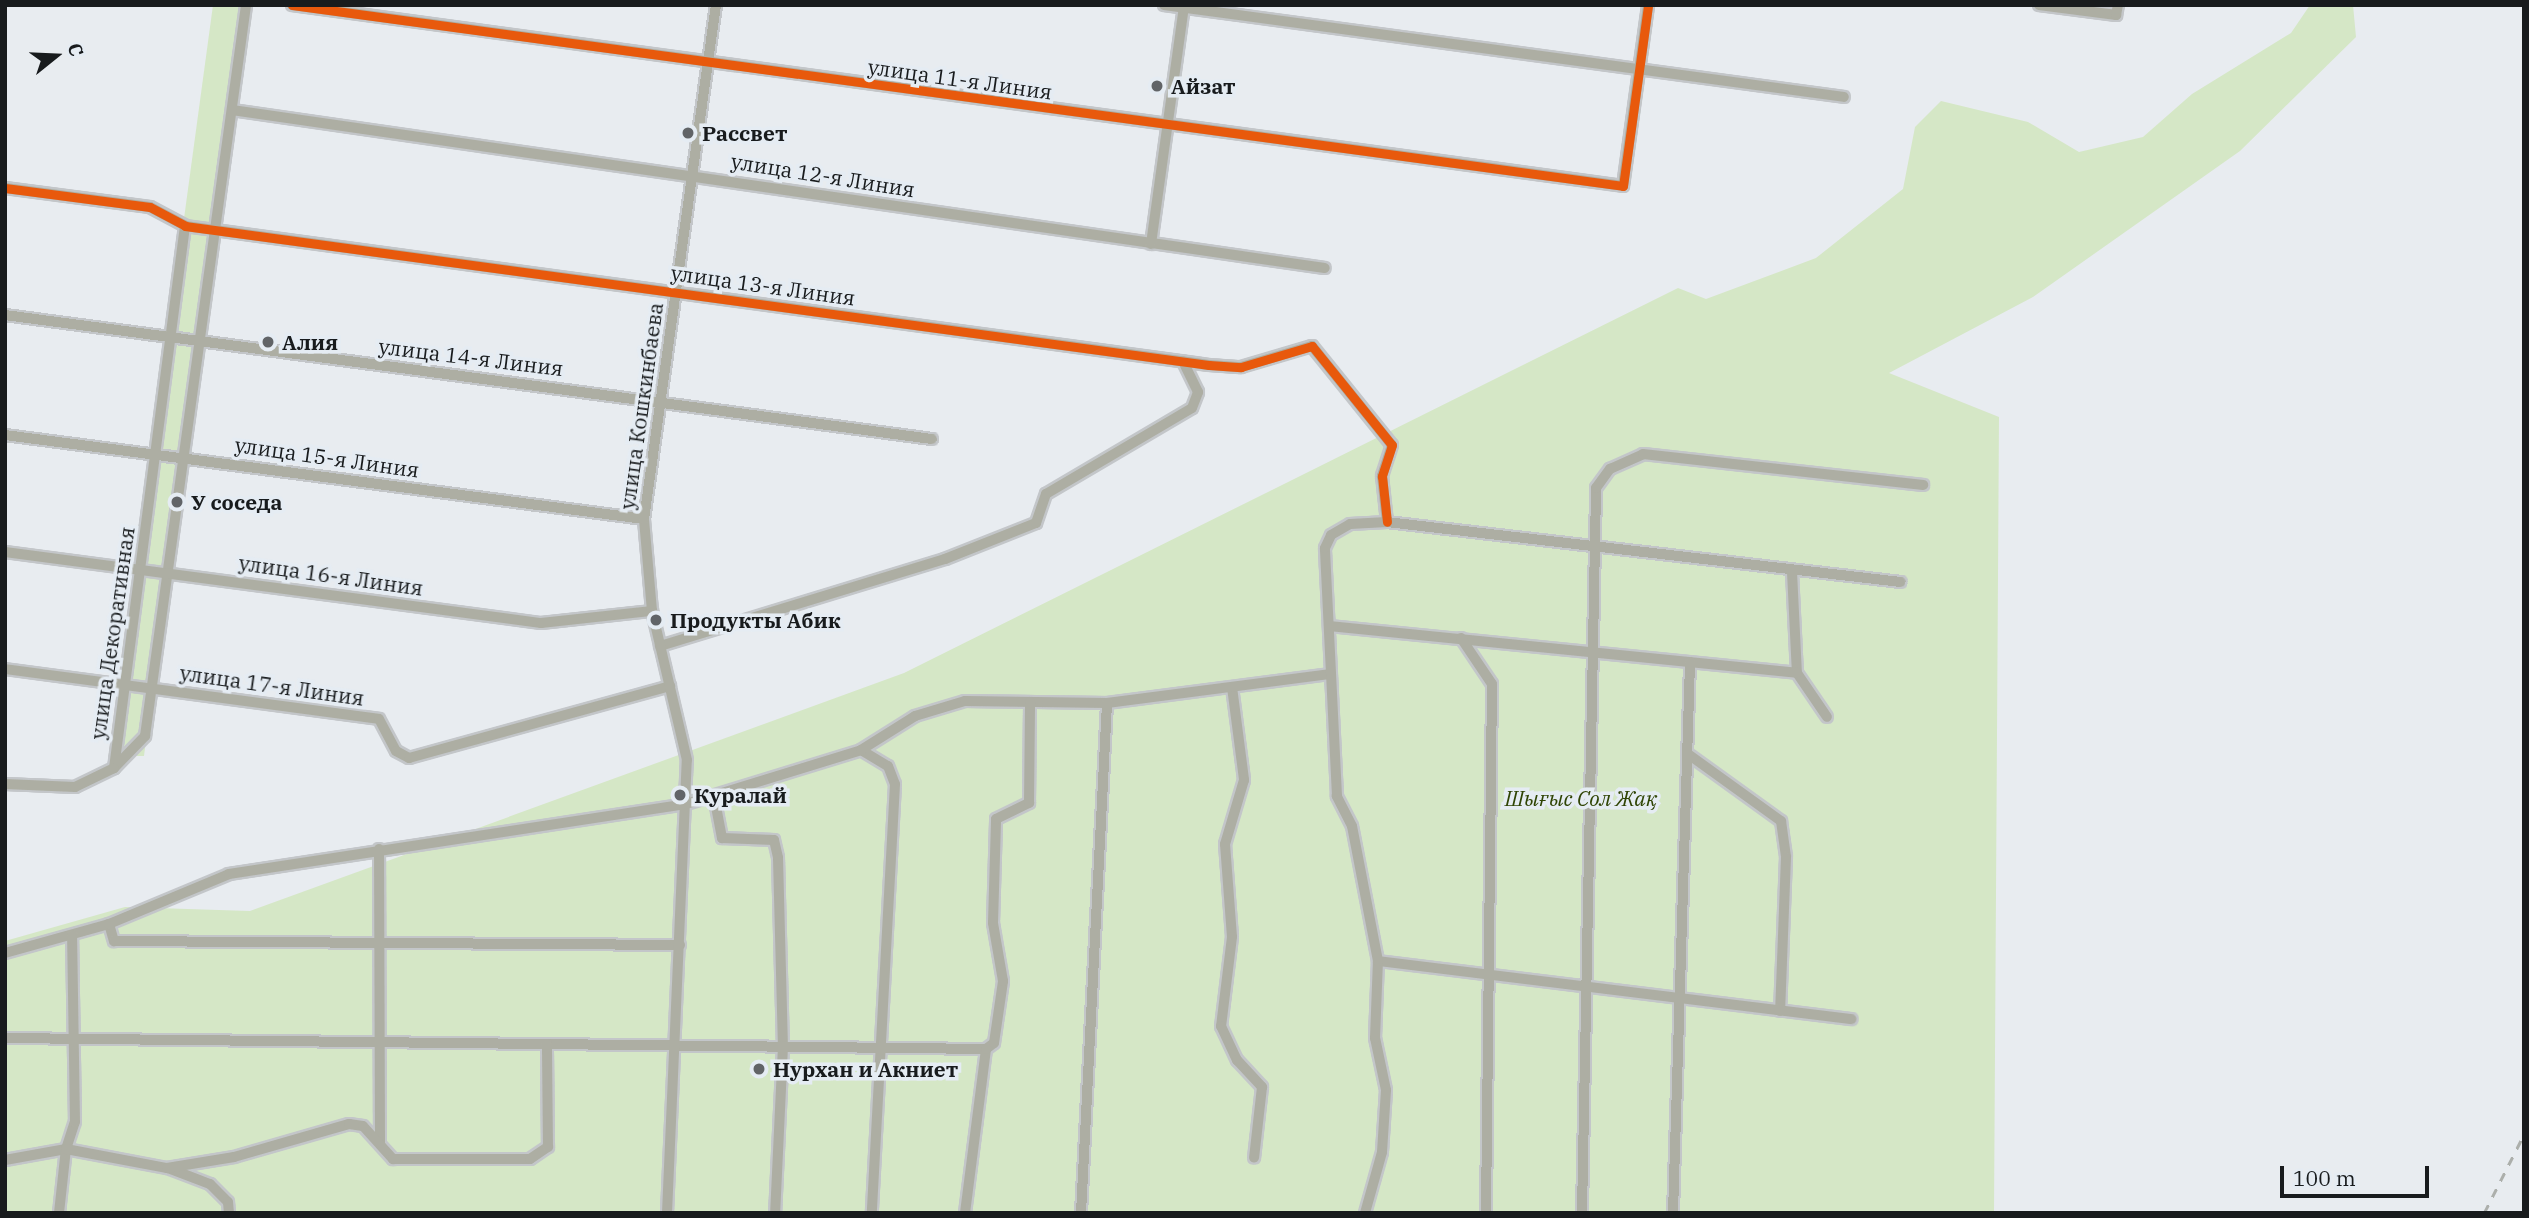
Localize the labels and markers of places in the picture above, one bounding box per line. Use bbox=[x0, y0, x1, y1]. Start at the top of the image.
place label: Айзат bbox=[1171, 73, 1235, 99]
marker: Айзат bbox=[1149, 78, 1165, 94]
place label: Рассвет bbox=[702, 120, 787, 146]
marker: Рассвет bbox=[680, 125, 696, 141]
place label: Алия bbox=[282, 329, 338, 355]
marker: Алия bbox=[260, 334, 276, 350]
place label: У соседа bbox=[191, 489, 282, 515]
marker: У соседа bbox=[169, 494, 185, 510]
place label: Продукты Абик bbox=[670, 607, 841, 633]
marker: Продукты Абик bbox=[648, 612, 664, 628]
place label: Куралай bbox=[694, 782, 787, 808]
marker: Куралай bbox=[672, 787, 688, 803]
place label: Нурхан и Акниет bbox=[773, 1056, 958, 1082]
marker: Нурхан и Акниет bbox=[751, 1061, 767, 1077]

